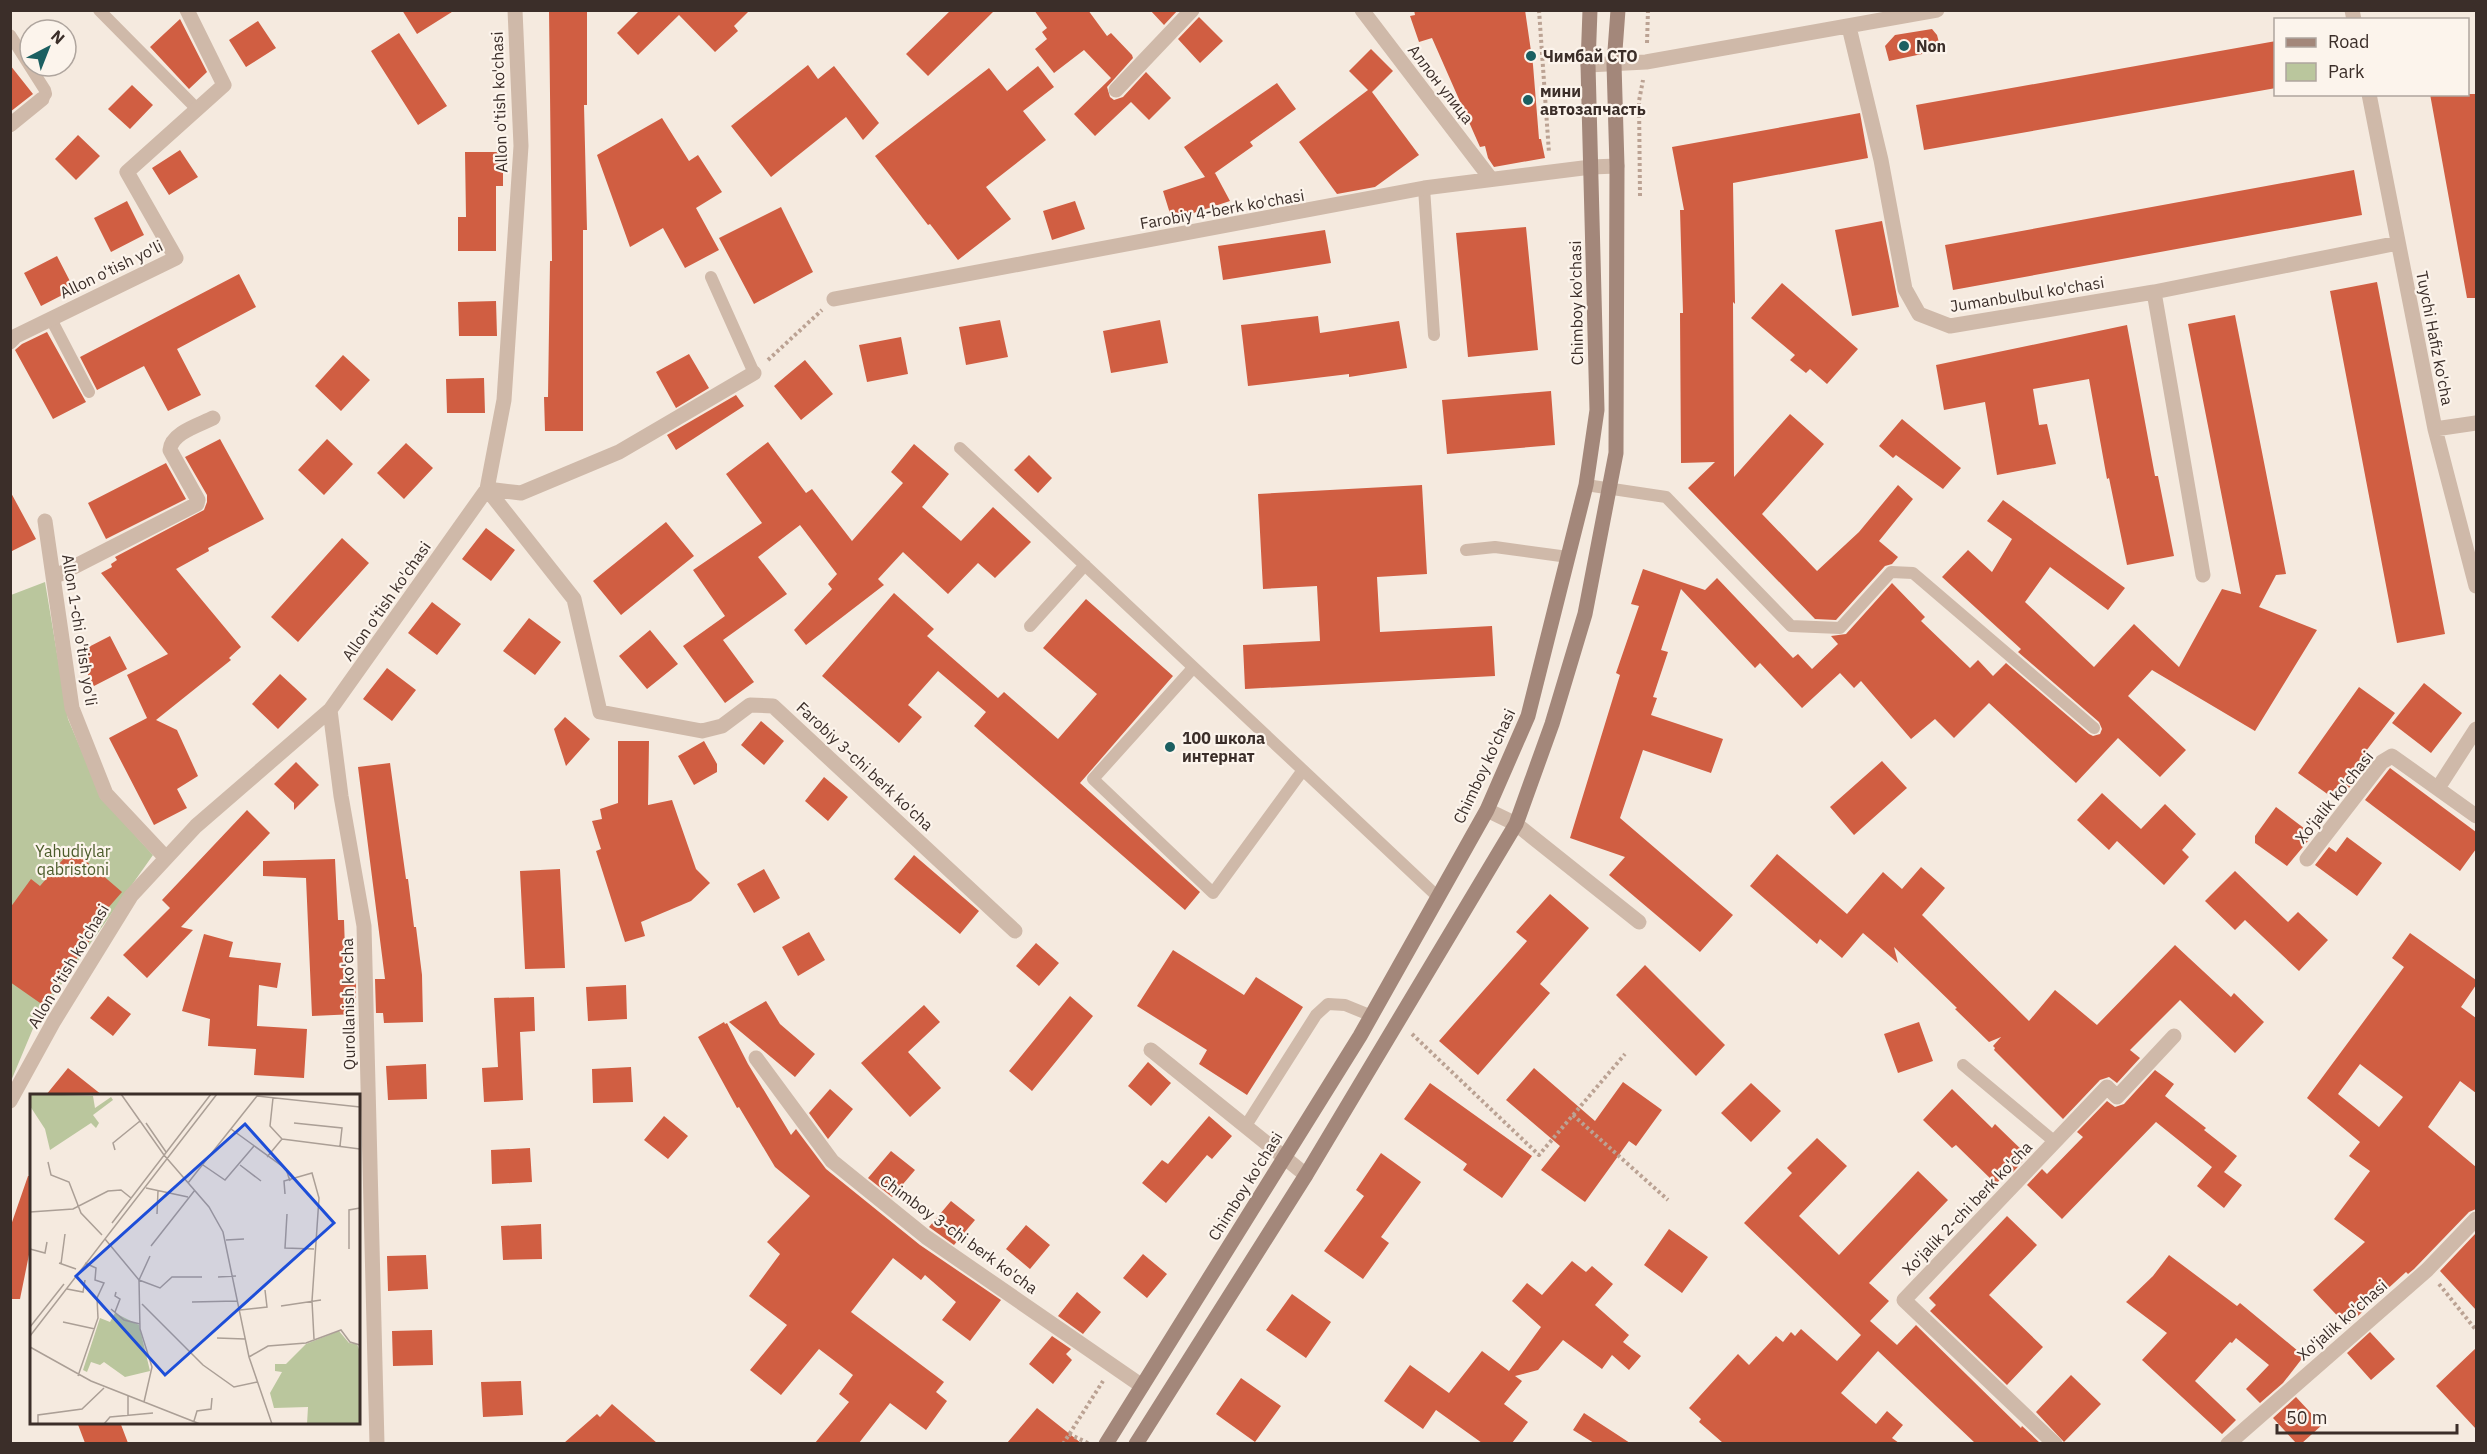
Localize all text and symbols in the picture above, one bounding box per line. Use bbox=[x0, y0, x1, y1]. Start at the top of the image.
north arrow bbox=[18, 18, 78, 78]
legend bbox=[2274, 18, 2469, 96]
text: N bbox=[47, 26, 69, 48]
text: Road bbox=[2328, 30, 2369, 53]
street label: Allon o'tish ko'chasi bbox=[487, 31, 511, 173]
place label: Non bbox=[1916, 36, 1946, 56]
marker: Non bbox=[1897, 39, 1911, 53]
street label: Аллон улица bbox=[1404, 40, 1478, 128]
place label: Чимбай СТО bbox=[1543, 46, 1638, 66]
marker: Чимбай СТО bbox=[1524, 49, 1538, 63]
text: Park bbox=[2328, 60, 2365, 83]
place label: мини автозапчасть bbox=[1540, 81, 1646, 119]
marker: мини автозапчасть bbox=[1521, 93, 1535, 107]
street label: Farobiy 4-berk ko'chasi bbox=[1138, 185, 1306, 233]
street label: Allon o'tish yo'li bbox=[56, 235, 166, 303]
street label: Chimboy ko'chasi bbox=[1565, 240, 1587, 366]
street label: Tuychi Hafiz ko'cha bbox=[2412, 269, 2458, 407]
street label: Jumanbulbul ko'chasi bbox=[1948, 272, 2106, 316]
street label: Allon o'tish ko'chasi bbox=[337, 537, 435, 665]
street label: Allon 1-chi o'tish yo'li bbox=[58, 553, 102, 707]
street label: Farobiy 3-chi berk ko'cha bbox=[792, 697, 938, 835]
street label: Chimboy ko'chasi bbox=[1449, 705, 1519, 827]
place label: 100 школа интернат bbox=[1182, 728, 1265, 766]
marker: 100 школа интернат bbox=[1163, 740, 1177, 754]
street label: Xo'jalik ko'chasi bbox=[2291, 747, 2377, 847]
park label: Yahudiylar qabristoni bbox=[35, 841, 111, 879]
street label: Allon o'tish ko'chasi bbox=[23, 900, 113, 1032]
street label: Qurollanish ko'cha bbox=[337, 937, 359, 1070]
inset map bbox=[30, 1094, 360, 1424]
street label: Chimboy ko'chasi bbox=[1203, 1128, 1287, 1244]
street label: Xo'jalik 2-chi berk ko'cha bbox=[1898, 1137, 2036, 1279]
street label: Chimboy 3-chi berk ko'cha bbox=[876, 1170, 1042, 1298]
street label: Xo'jalik ko'chasi bbox=[2293, 1275, 2391, 1365]
scale bar bbox=[2277, 1397, 2457, 1435]
text: 50 m bbox=[2286, 1406, 2328, 1429]

